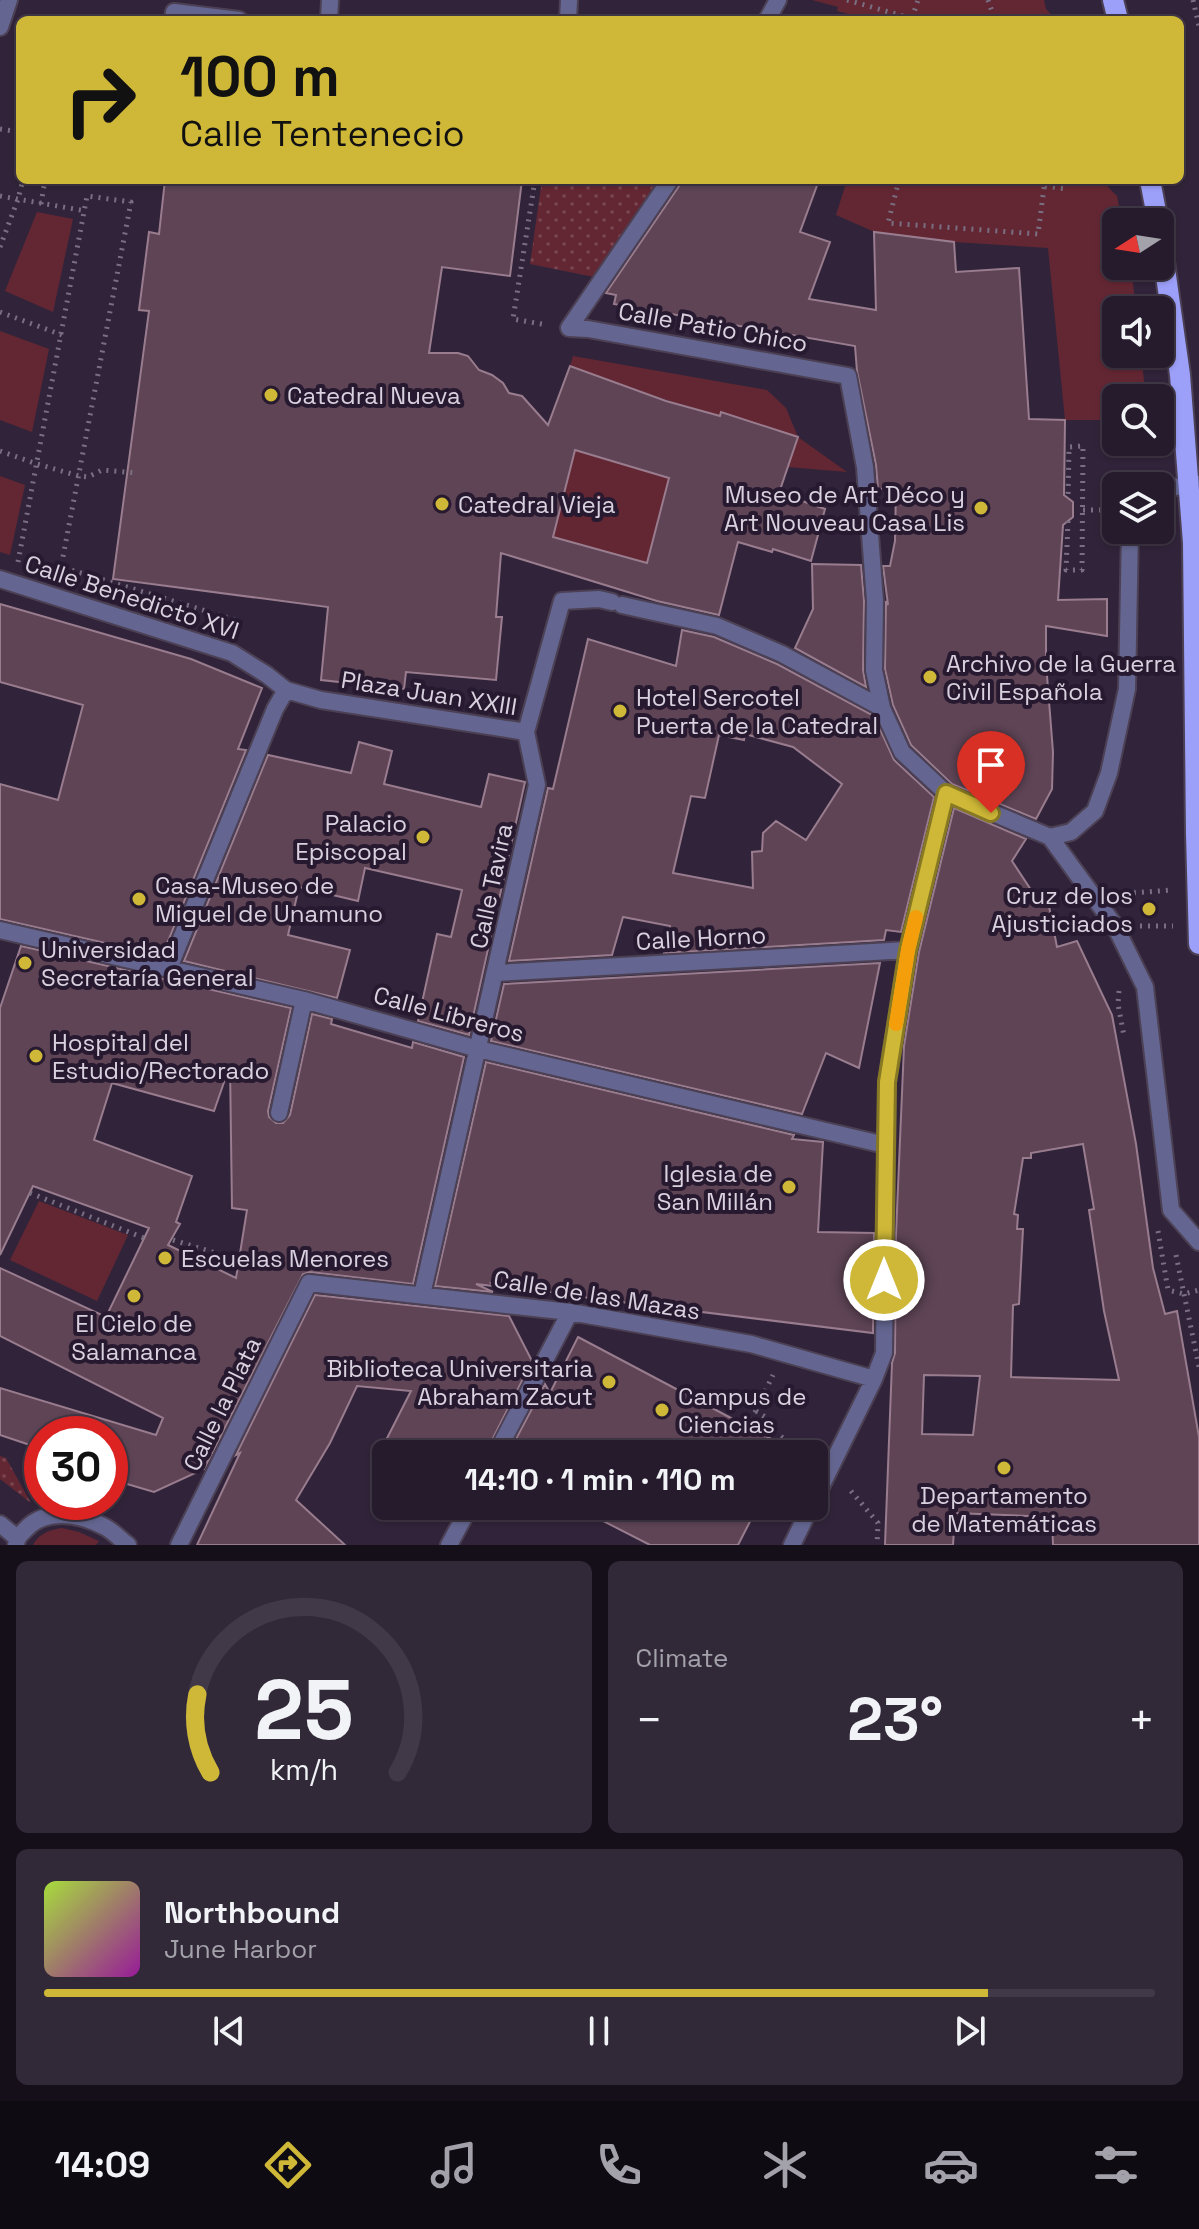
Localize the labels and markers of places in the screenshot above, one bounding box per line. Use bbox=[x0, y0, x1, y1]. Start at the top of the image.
place label: Catedral Nueva bbox=[287, 380, 461, 411]
marker: Catedral Nueva bbox=[262, 386, 280, 404]
place label: Museo de Art Déco y Art Nouveau Casa Lis bbox=[724, 479, 965, 538]
place label: Catedral Vieja bbox=[458, 489, 616, 520]
marker: Catedral Vieja bbox=[433, 495, 451, 513]
marker: Museo de Art Déco y Art Nouveau Casa Lis bbox=[972, 499, 990, 517]
place label: Archivo de la Guerra Civil Española bbox=[946, 648, 1176, 707]
marker: Archivo de la Guerra Civil Española bbox=[921, 668, 939, 686]
place label: Hotel Sercotel Puerta de la Catedral bbox=[636, 682, 878, 741]
marker: Hotel Sercotel Puerta de la Catedral bbox=[611, 702, 629, 720]
pin bbox=[957, 731, 1025, 813]
place label: Palacio Episcopal bbox=[295, 808, 407, 867]
marker: Palacio Episcopal bbox=[414, 828, 432, 846]
place label: Casa-Museo de Miguel de Unamuno bbox=[155, 870, 383, 929]
place label: Cruz de los Ajusticiados bbox=[991, 880, 1133, 939]
marker: Casa-Museo de Miguel de Unamuno bbox=[130, 890, 148, 908]
marker: Cruz de los Ajusticiados bbox=[1140, 900, 1158, 918]
place label: Universidad Secretaría General bbox=[41, 934, 254, 993]
marker: Universidad Secretaría General bbox=[16, 954, 34, 972]
place label: Hospital del Estudio/Rectorado bbox=[52, 1027, 269, 1086]
marker: Hospital del Estudio/Rectorado bbox=[27, 1047, 45, 1065]
place label: Iglesia de San Millán bbox=[657, 1158, 773, 1217]
marker: Iglesia de San Millán bbox=[780, 1178, 798, 1196]
place label: Escuelas Menores bbox=[181, 1243, 389, 1274]
marker: Escuelas Menores bbox=[156, 1249, 174, 1267]
marker: El Cielo de Salamanca bbox=[125, 1287, 143, 1305]
place label: El Cielo de Salamanca bbox=[71, 1308, 197, 1367]
place label: Biblioteca Universitaria Abraham Zacut bbox=[326, 1353, 593, 1412]
marker: Biblioteca Universitaria Abraham Zacut bbox=[600, 1373, 618, 1391]
place label: Campus de Ciencias bbox=[678, 1381, 806, 1440]
marker: Campus de Ciencias bbox=[653, 1401, 671, 1419]
marker: Departamento de Matemáticas bbox=[995, 1459, 1013, 1477]
place label: Departamento de Matemáticas bbox=[911, 1480, 1097, 1539]

